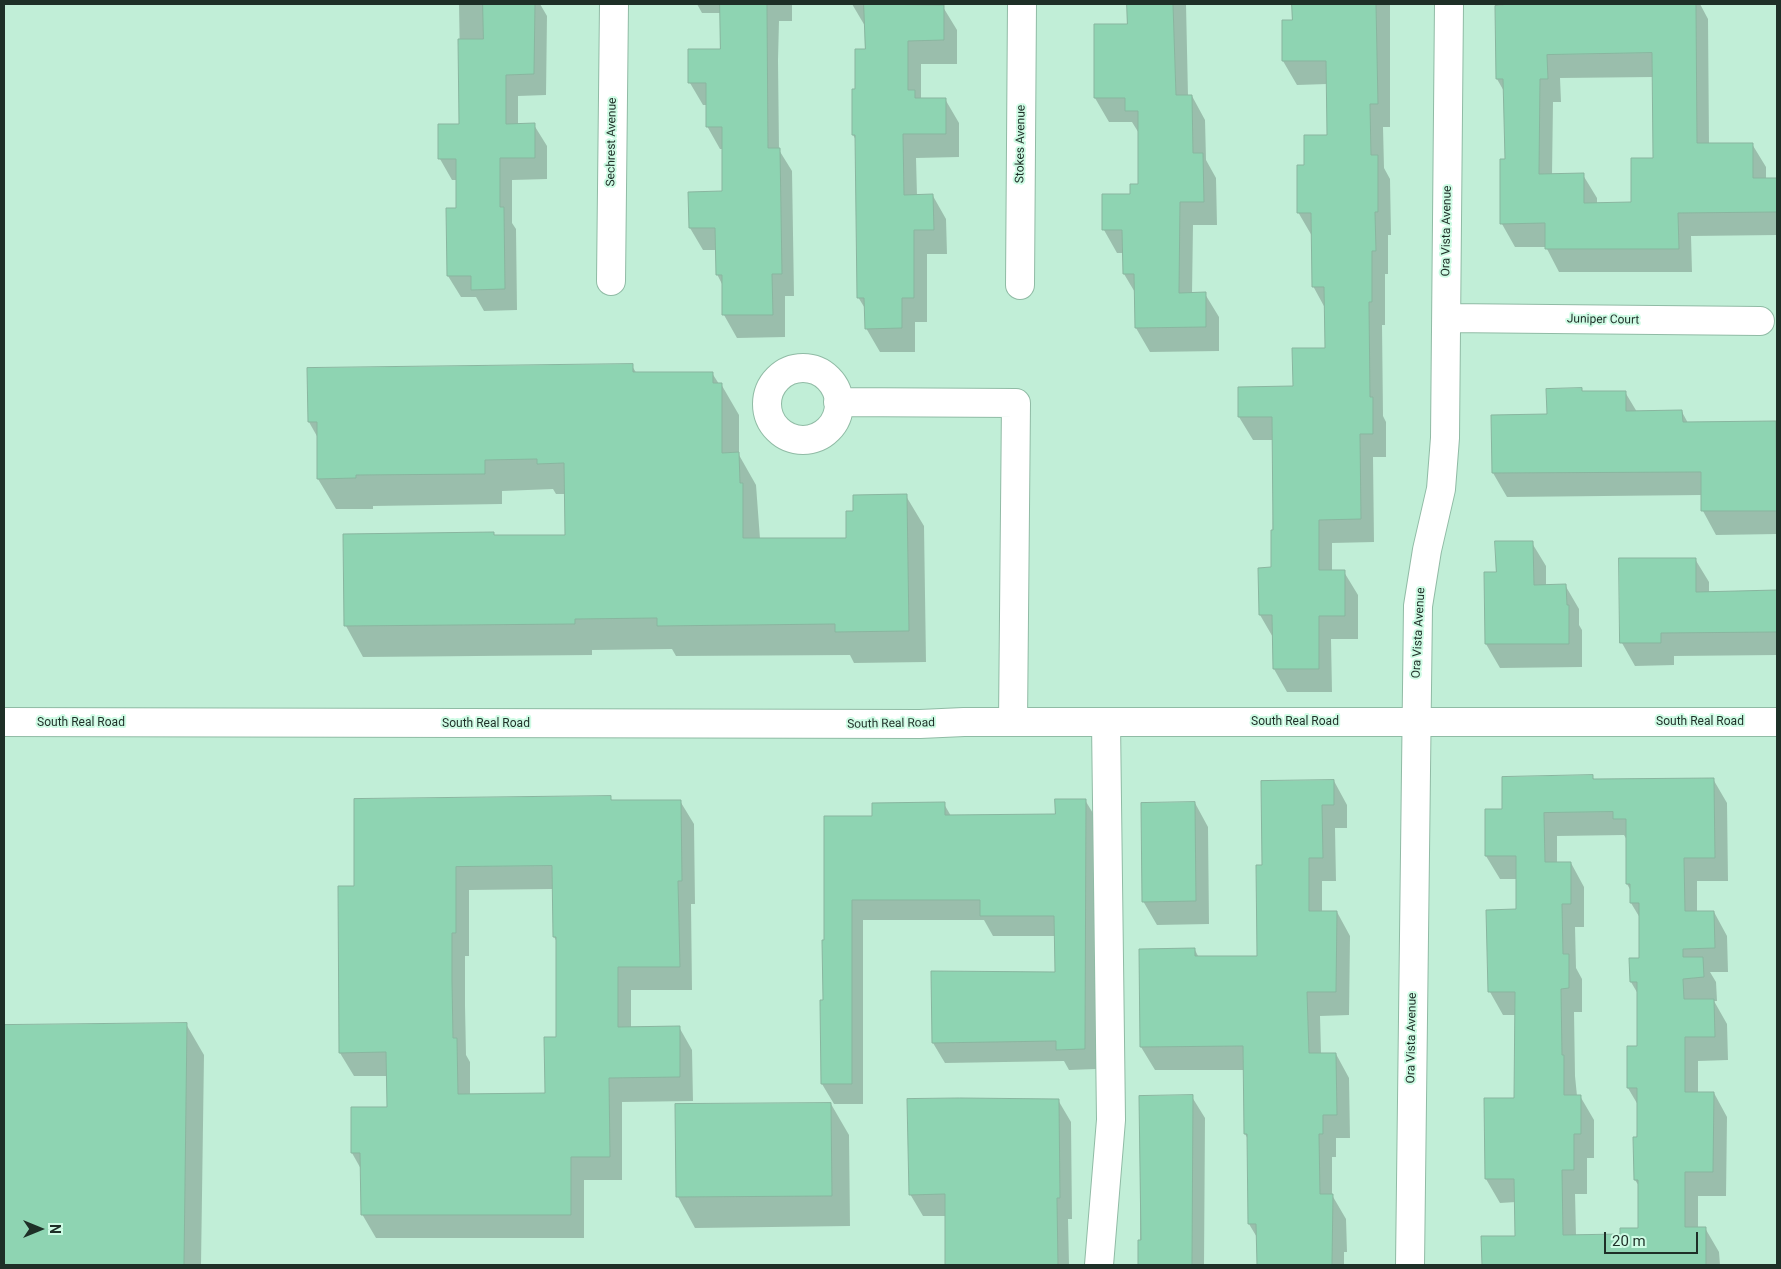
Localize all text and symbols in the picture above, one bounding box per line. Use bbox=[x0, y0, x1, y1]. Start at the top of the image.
street label: Sechrest Avenue bbox=[604, 97, 620, 187]
street label: Stokes Avenue bbox=[1013, 105, 1029, 183]
street label: Ora Vista Avenue bbox=[1439, 185, 1455, 277]
street label: Juniper Court bbox=[1567, 312, 1639, 328]
street label: Ora Vista Avenue bbox=[1409, 587, 1429, 679]
street label: South Real Road bbox=[1251, 715, 1339, 729]
street label: South Real Road bbox=[1656, 715, 1744, 729]
street label: South Real Road bbox=[37, 716, 125, 730]
street label: South Real Road bbox=[847, 716, 935, 732]
street label: South Real Road bbox=[442, 717, 530, 731]
street label: Ora Vista Avenue bbox=[1404, 992, 1420, 1084]
north arrow bbox=[15, 1204, 65, 1254]
scale bar bbox=[1606, 1222, 1700, 1254]
text: N bbox=[47, 1224, 63, 1234]
text: 20 m bbox=[1612, 1232, 1646, 1250]

